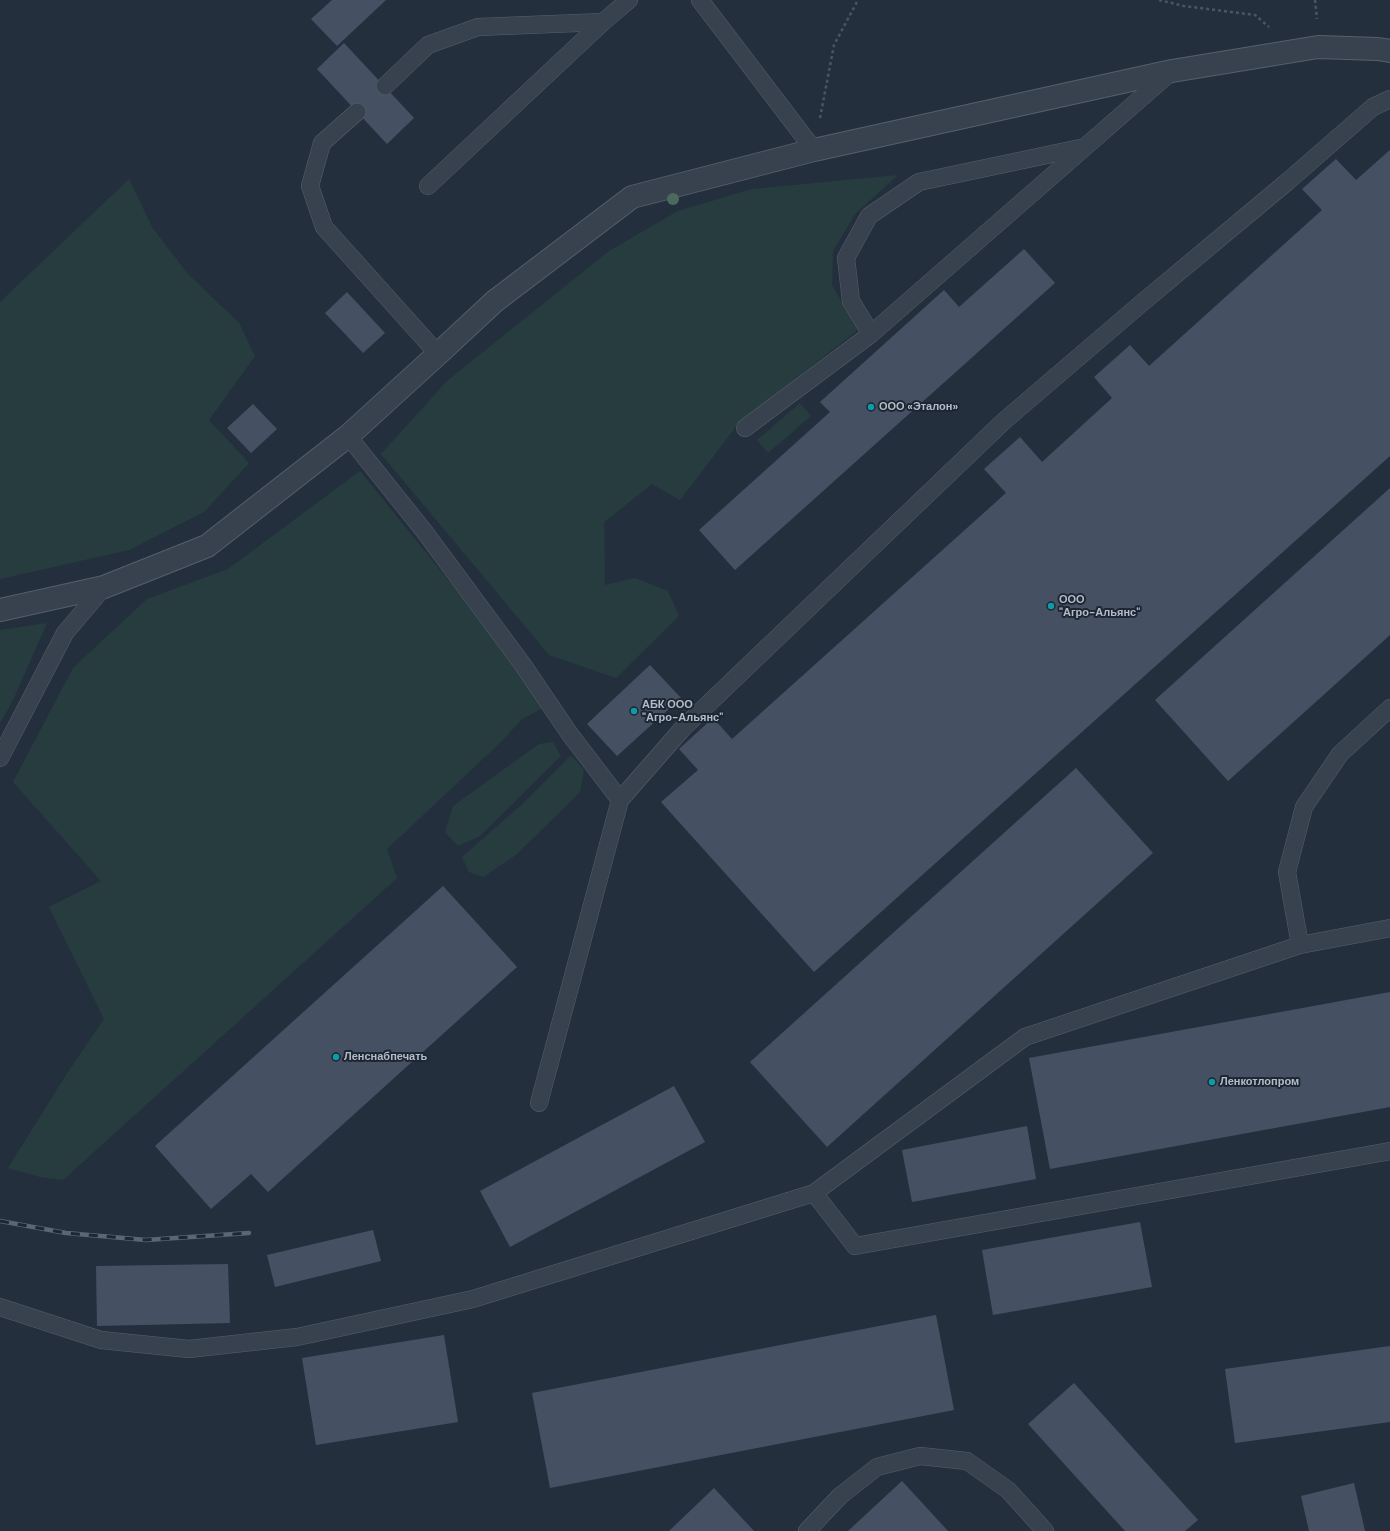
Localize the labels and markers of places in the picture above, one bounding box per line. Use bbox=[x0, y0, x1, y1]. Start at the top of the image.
place label: ООО «Эталон» bbox=[879, 400, 958, 414]
marker: ООО «Эталон» bbox=[866, 402, 876, 412]
place label: ООО "Агро-Альянс" bbox=[1059, 593, 1140, 619]
marker: ООО "Агро-Альянс" bbox=[1046, 601, 1056, 611]
place label: АБК ООО "Агро-Альянс" bbox=[642, 698, 723, 724]
marker: АБК ООО "Агро-Альянс" bbox=[629, 706, 639, 716]
place label: Ленснабпечать bbox=[344, 1050, 427, 1064]
marker: Ленснабпечать bbox=[331, 1052, 341, 1062]
place label: Ленкотлопром bbox=[1220, 1075, 1299, 1089]
marker: Ленкотлопром bbox=[1207, 1077, 1217, 1087]

